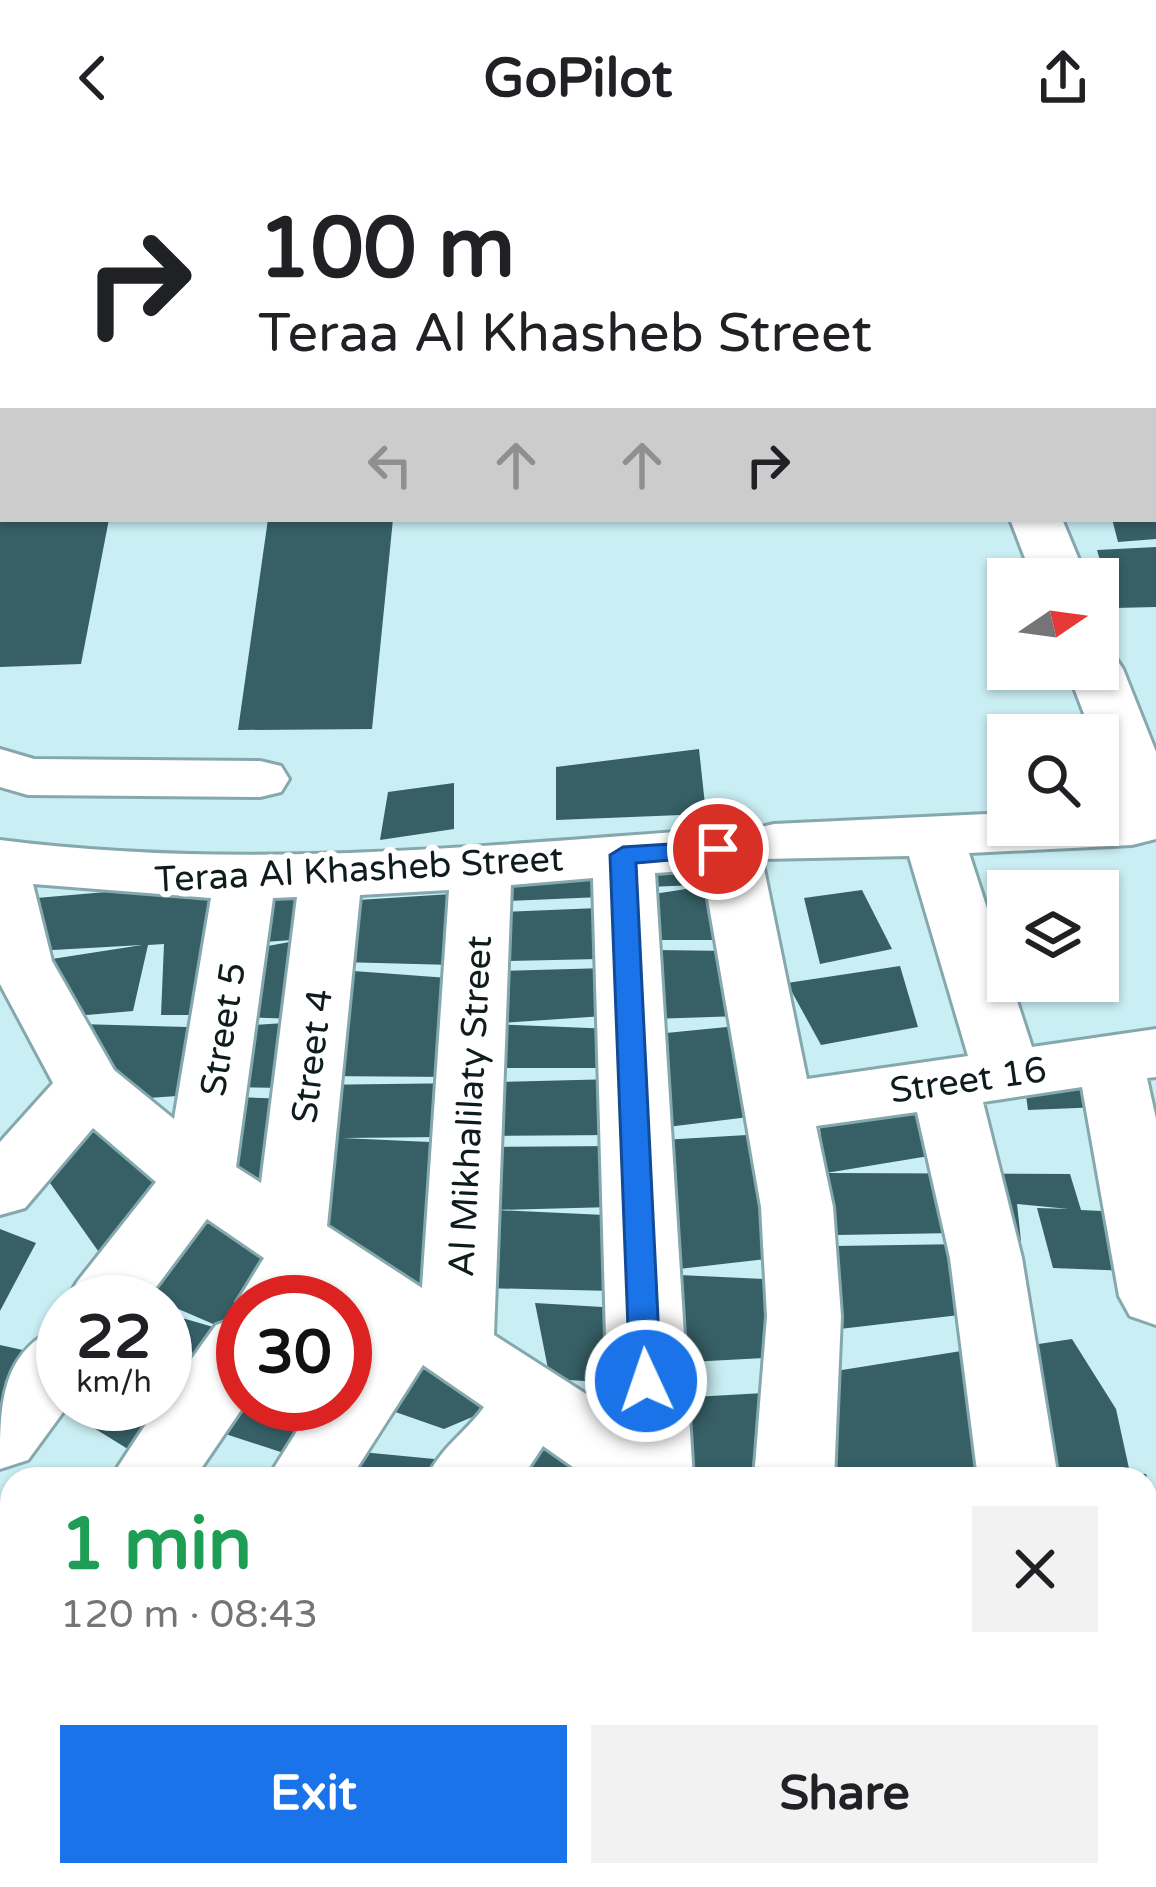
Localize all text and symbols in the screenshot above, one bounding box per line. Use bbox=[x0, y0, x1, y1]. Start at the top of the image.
icon: back bbox=[60, 45, 126, 111]
icon: share bbox=[1030, 45, 1096, 111]
text: GoPilot bbox=[484, 46, 672, 111]
text: 100 m bbox=[258, 199, 515, 300]
icon: right bbox=[60, 204, 216, 360]
text: Teraa Al Khasheb Street bbox=[258, 301, 872, 366]
icon: left bbox=[357, 432, 423, 498]
icon: ahead bbox=[483, 432, 549, 498]
icon: ahead bbox=[609, 432, 675, 498]
icon: right bbox=[735, 432, 801, 498]
north arrow bbox=[987, 558, 1119, 690]
map controls bbox=[987, 558, 1119, 1002]
button: search bbox=[987, 714, 1119, 846]
pin bbox=[667, 798, 769, 900]
icon: arrive bbox=[685, 816, 751, 882]
street label: Teraa Al Khasheb Street bbox=[154, 837, 565, 902]
button: layers bbox=[987, 870, 1119, 1002]
street label: Al Mikhalilaty Street bbox=[440, 934, 501, 1278]
street label: Street 5 bbox=[192, 959, 255, 1099]
street label: Street 4 bbox=[283, 987, 342, 1126]
street label: Street 16 bbox=[887, 1048, 1049, 1113]
speed limit sign: 30 bbox=[216, 1275, 372, 1431]
text: 22 bbox=[76, 1302, 152, 1374]
position arrow bbox=[583, 1318, 709, 1444]
text: km/h bbox=[76, 1364, 152, 1401]
text: 1 min bbox=[60, 1502, 252, 1589]
button: close bbox=[972, 1506, 1098, 1632]
text: 120 m · 08:43 bbox=[60, 1591, 318, 1638]
button: Exit bbox=[60, 1725, 567, 1863]
button: Share bbox=[591, 1725, 1098, 1863]

